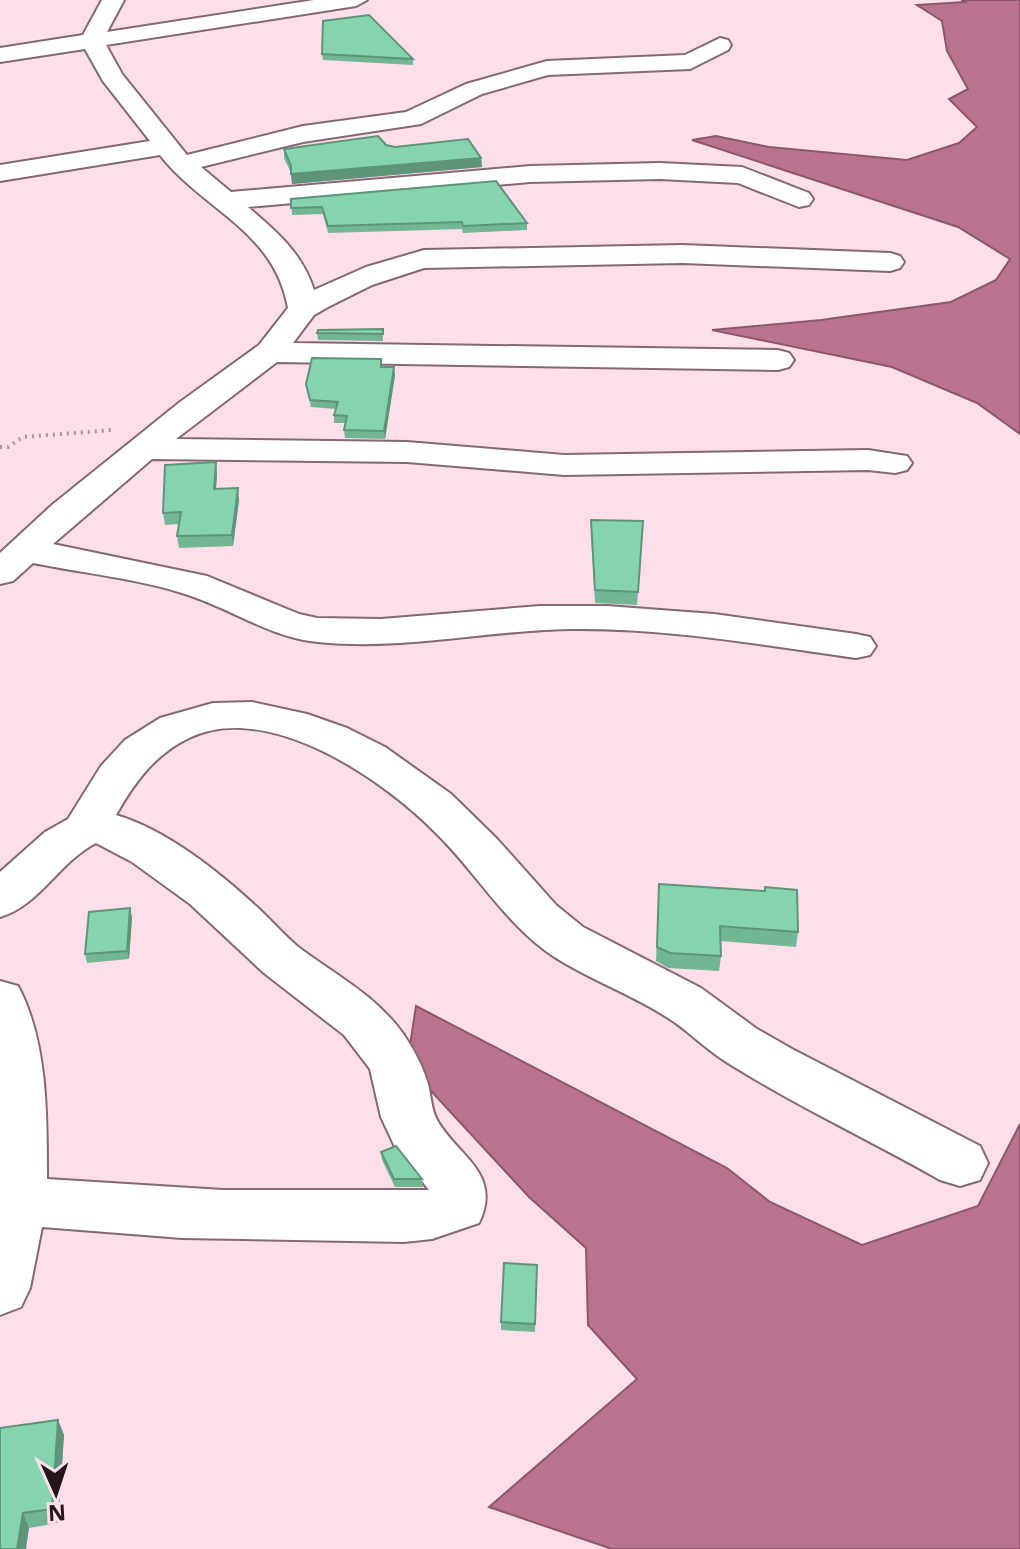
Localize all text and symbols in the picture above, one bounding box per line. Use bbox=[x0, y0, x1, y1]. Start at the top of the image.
north arrow bbox=[16, 1453, 96, 1533]
text: N bbox=[47, 1499, 67, 1529]

